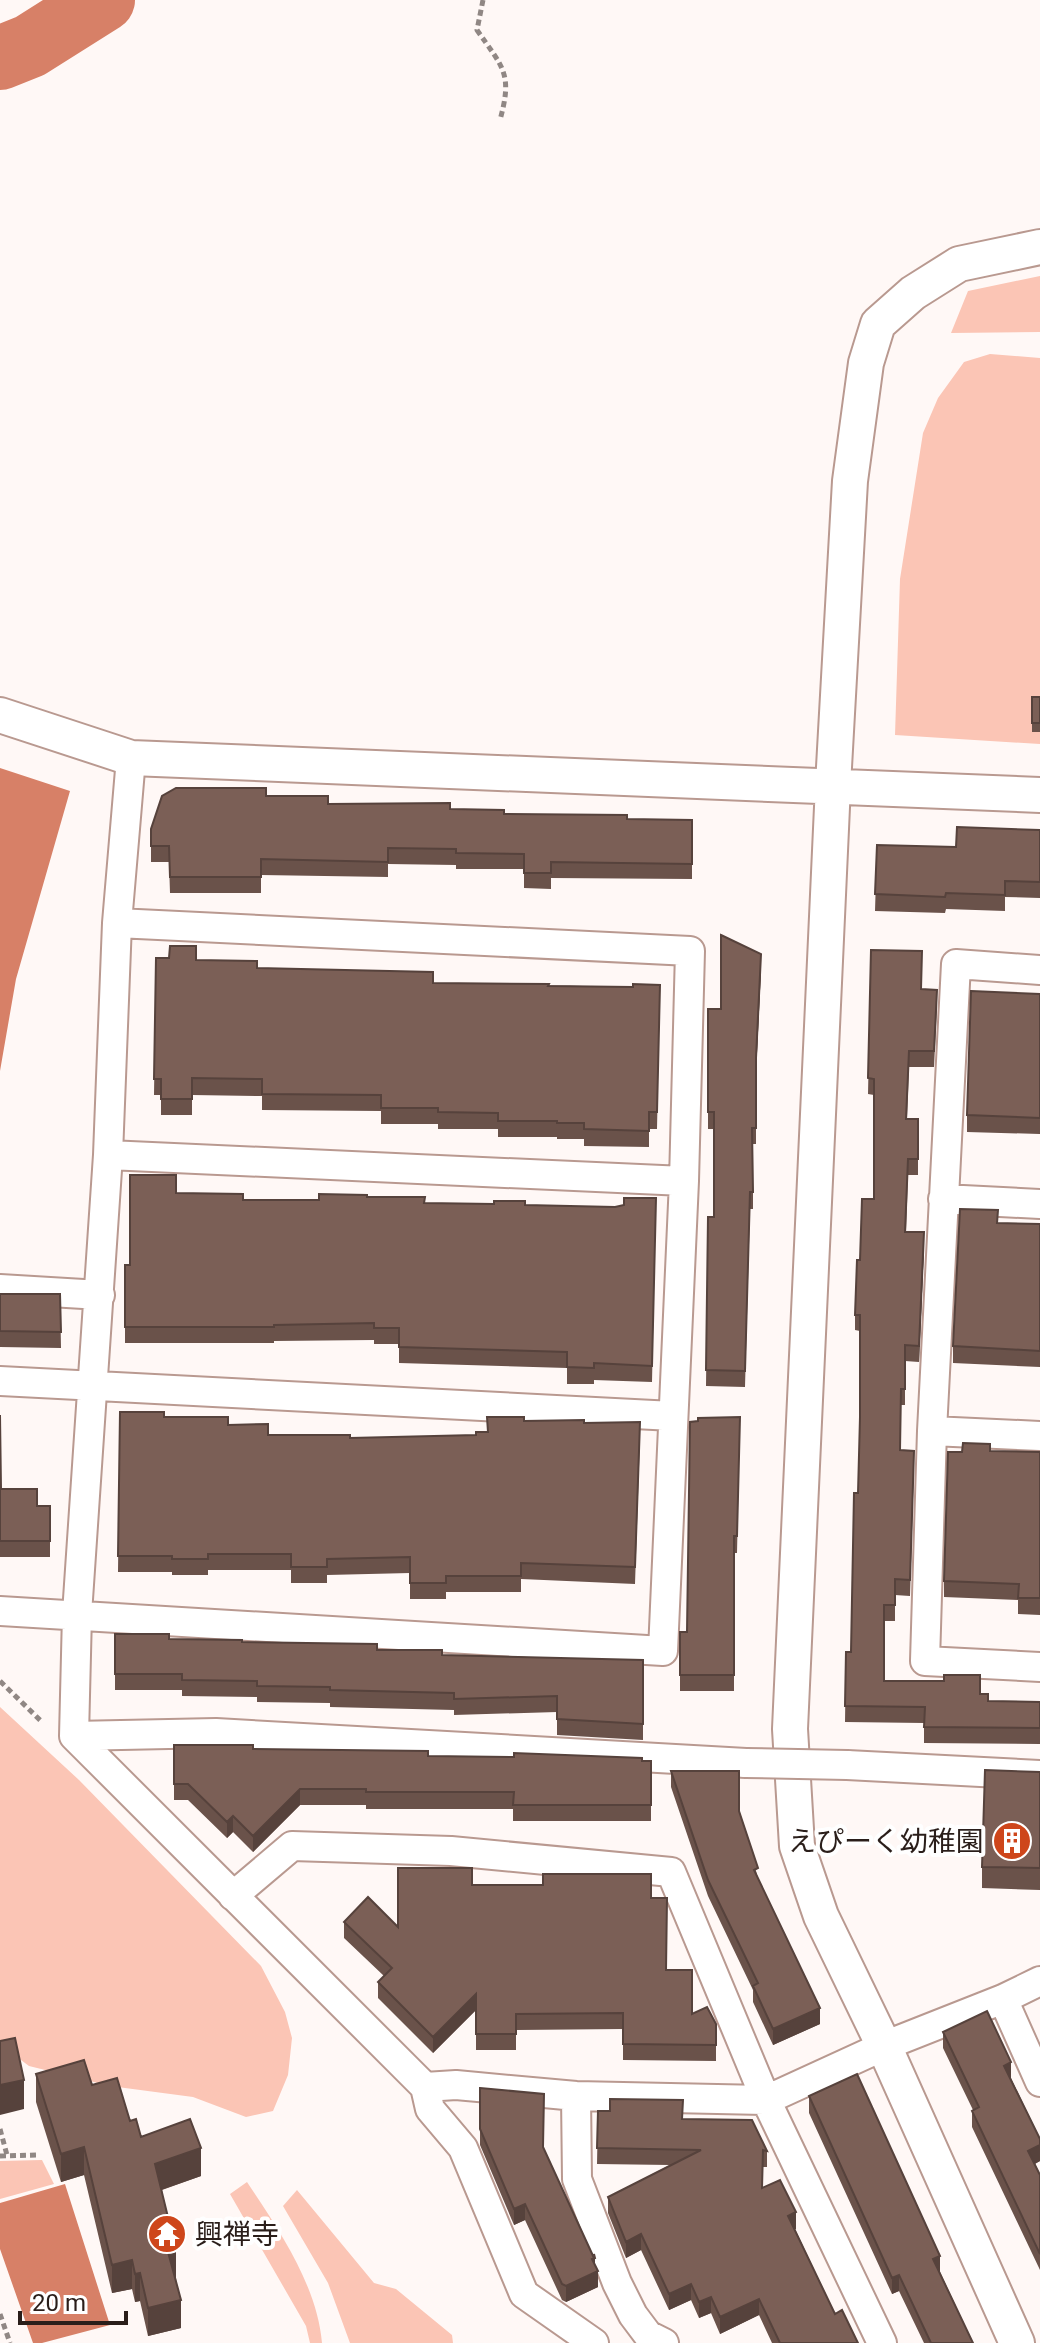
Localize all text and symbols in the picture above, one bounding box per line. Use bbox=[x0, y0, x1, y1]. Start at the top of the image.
building icon: えぴーく幼稚園 bbox=[991, 1820, 1033, 1862]
place label: えぴーく幼稚園 bbox=[788, 1825, 984, 1858]
temple icon: 興禅寺 bbox=[146, 2213, 188, 2255]
place label: 興禅寺 bbox=[195, 2218, 279, 2251]
scale bar bbox=[20, 2275, 126, 2325]
text: 20 m bbox=[32, 2289, 86, 2317]

